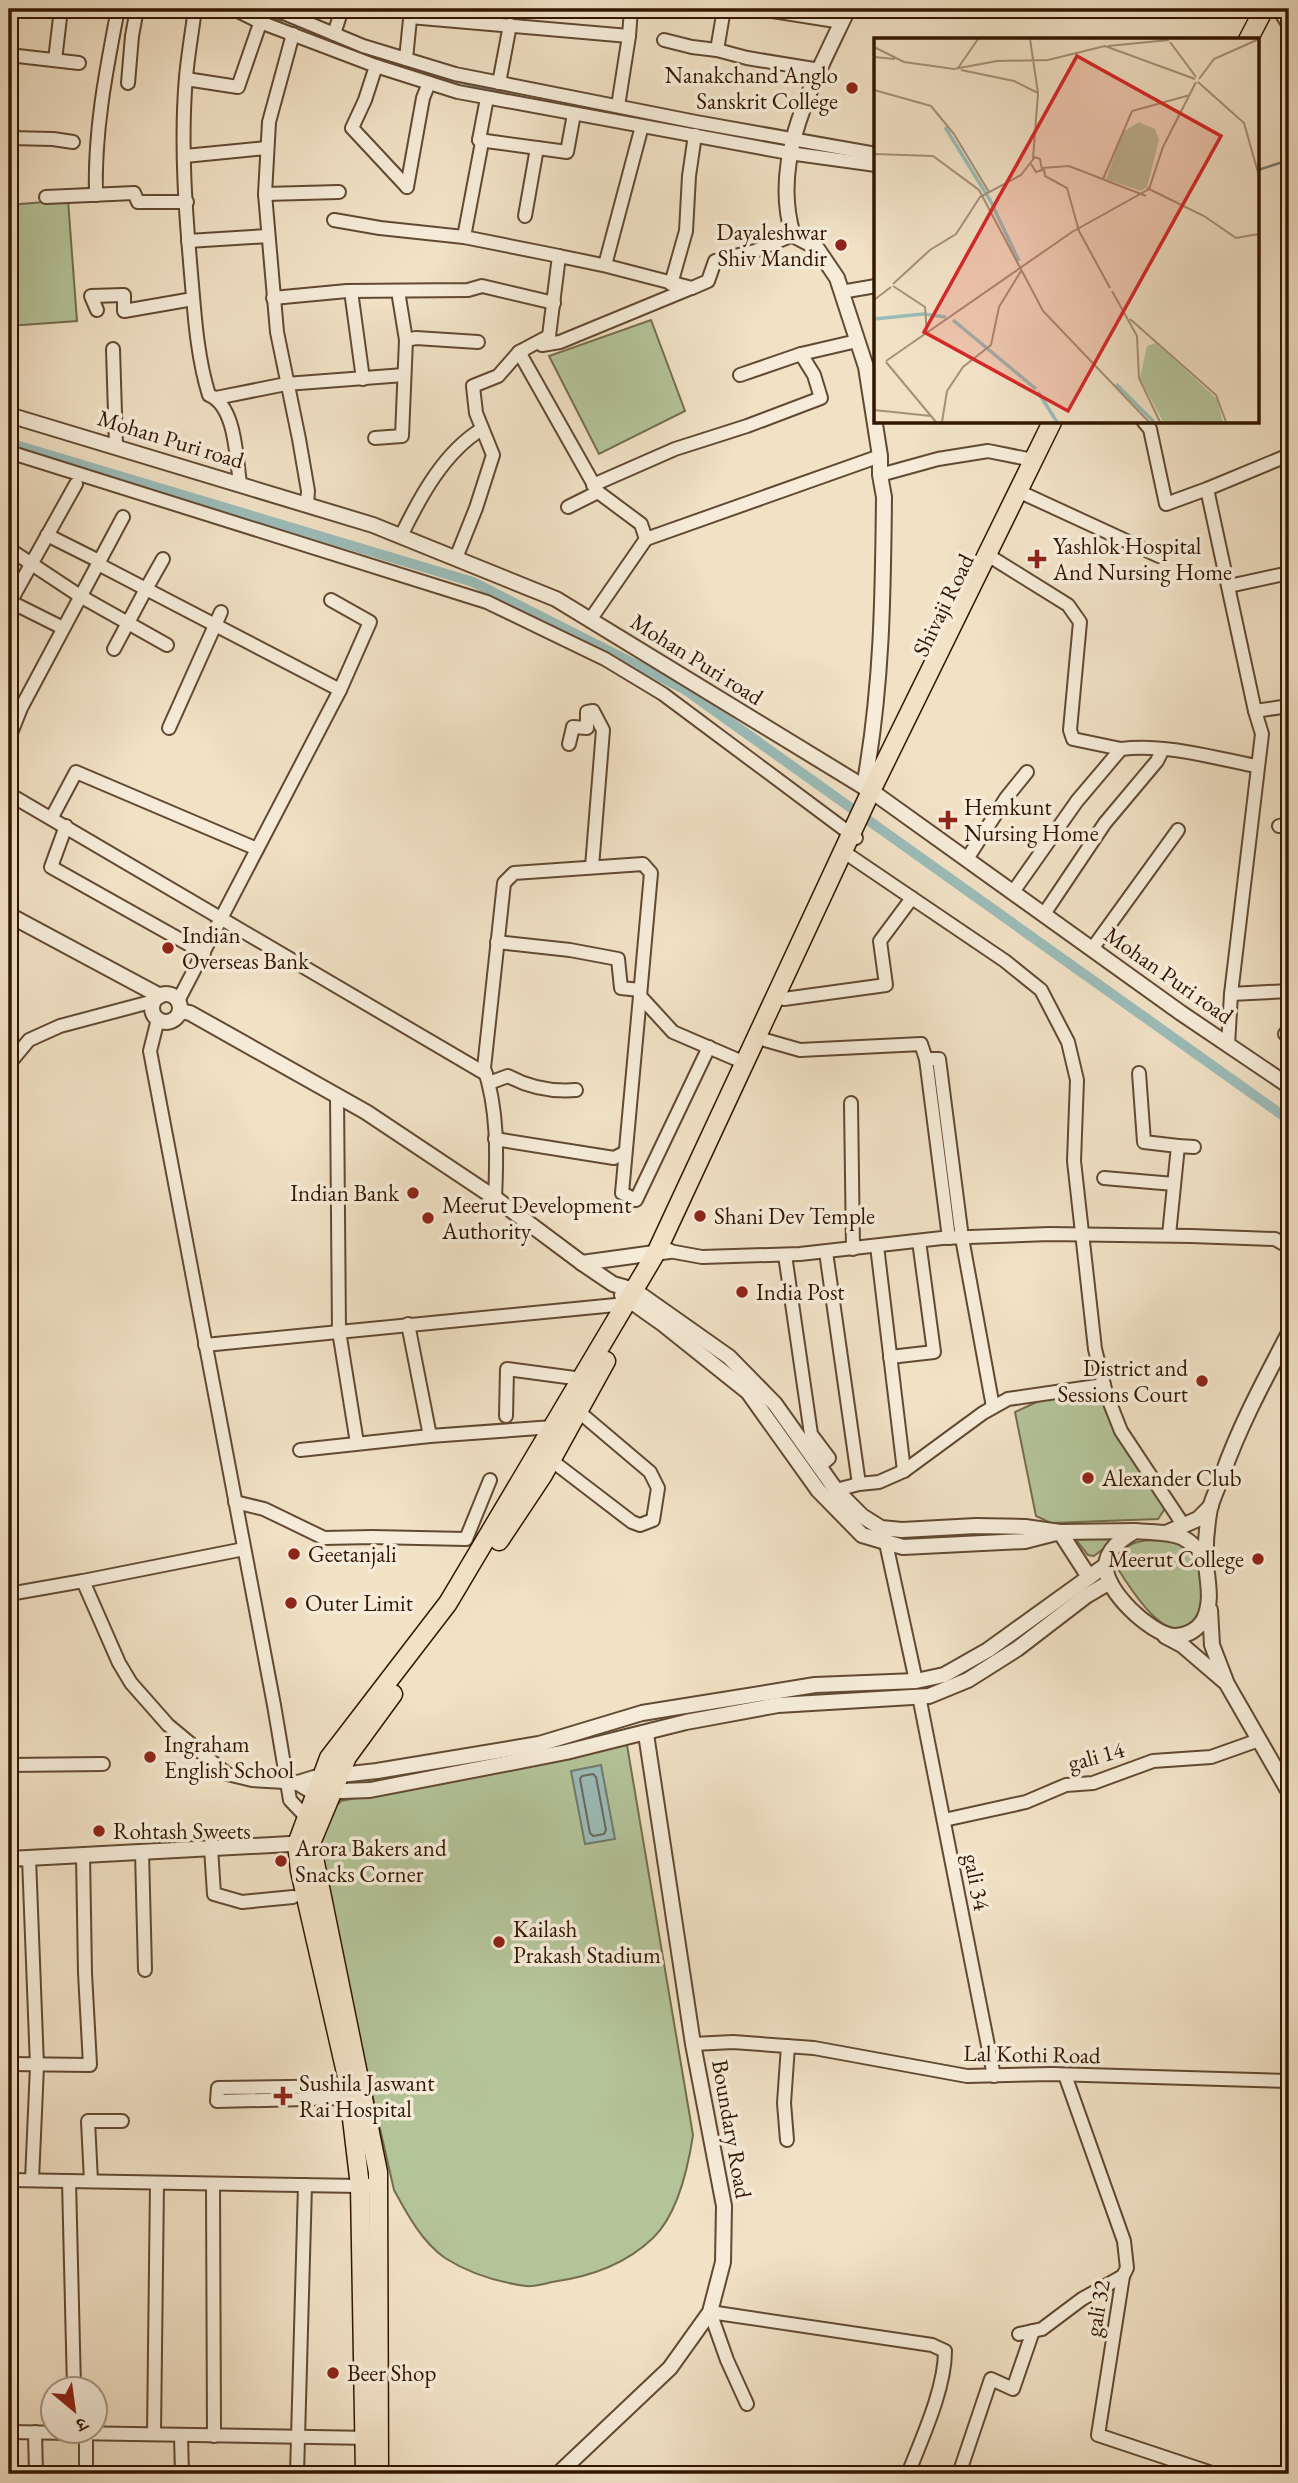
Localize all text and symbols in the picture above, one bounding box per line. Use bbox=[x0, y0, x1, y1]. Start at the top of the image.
inset map bbox=[874, 38, 1260, 424]
place label: Nanakchand Anglo Sanskrit College bbox=[665, 60, 838, 116]
marker: Nanakchand Anglo Sanskrit College bbox=[844, 80, 860, 96]
place label: Dayaleshwar Shiv Mandir bbox=[716, 217, 827, 273]
marker: Dayaleshwar Shiv Mandir bbox=[833, 237, 849, 253]
street label: Mohan Puri road bbox=[94, 403, 248, 476]
place label: Yashlok Hospital And Nursing Home bbox=[1052, 531, 1232, 587]
street label: Shivaji Road bbox=[905, 548, 981, 661]
marker: Yashlok Hospital And Nursing Home bbox=[1027, 549, 1047, 569]
street label: Mohan Puri road bbox=[625, 606, 769, 712]
place label: Hemkunt Nursing Home bbox=[964, 792, 1099, 848]
marker: Hemkunt Nursing Home bbox=[938, 810, 958, 830]
street label: Mohan Puri road bbox=[1098, 919, 1240, 1031]
place label: Indian Overseas Bank bbox=[182, 920, 310, 976]
marker: Indian Overseas Bank bbox=[160, 940, 176, 956]
place label: Indian Bank bbox=[290, 1178, 400, 1208]
marker: Indian Bank bbox=[405, 1185, 421, 1201]
place label: Meerut Development Authority bbox=[441, 1190, 632, 1246]
place label: Shani Dev Temple bbox=[714, 1201, 875, 1231]
marker: Shani Dev Temple bbox=[692, 1208, 708, 1224]
marker: Meerut Development Authority bbox=[420, 1210, 436, 1226]
place label: India Post bbox=[756, 1277, 845, 1307]
marker: India Post bbox=[734, 1284, 750, 1300]
place label: District and Sessions Court bbox=[1058, 1353, 1189, 1409]
marker: District and Sessions Court bbox=[1194, 1373, 1210, 1389]
place label: Alexander Club bbox=[1101, 1463, 1242, 1493]
marker: Alexander Club bbox=[1080, 1470, 1096, 1486]
place label: Geetanjali bbox=[308, 1539, 397, 1569]
place label: Meerut College bbox=[1108, 1544, 1244, 1574]
marker: Geetanjali bbox=[286, 1546, 302, 1562]
marker: Meerut College bbox=[1250, 1551, 1266, 1567]
place label: Outer Limit bbox=[305, 1588, 414, 1618]
marker: Outer Limit bbox=[283, 1595, 299, 1611]
place label: Ingraham English School bbox=[164, 1729, 294, 1785]
street label: gali 14 bbox=[1065, 1734, 1128, 1778]
marker: Ingraham English School bbox=[142, 1749, 158, 1765]
place label: Rohtash Sweets bbox=[113, 1816, 251, 1846]
marker: Rohtash Sweets bbox=[91, 1823, 107, 1839]
place label: Arora Bakers and Snacks Corner bbox=[294, 1833, 447, 1889]
street label: gali 34 bbox=[957, 1851, 997, 1914]
marker: Arora Bakers and Snacks Corner bbox=[273, 1853, 289, 1869]
place label: Kailash Prakash Stadium bbox=[513, 1914, 661, 1970]
marker: Kailash Prakash Stadium bbox=[491, 1934, 507, 1950]
street label: Lal Kothi Road bbox=[963, 2038, 1101, 2070]
street label: Boundary Road bbox=[705, 2057, 759, 2201]
place label: Sushila Jaswant Rai Hospital bbox=[299, 2068, 435, 2124]
marker: Sushila Jaswant Rai Hospital bbox=[273, 2086, 293, 2106]
street label: gali 32 bbox=[1077, 2277, 1117, 2339]
place label: Beer Shop bbox=[347, 2358, 436, 2388]
marker: Beer Shop bbox=[325, 2365, 341, 2381]
north arrow bbox=[38, 2374, 108, 2444]
text: उ bbox=[71, 2410, 94, 2438]

